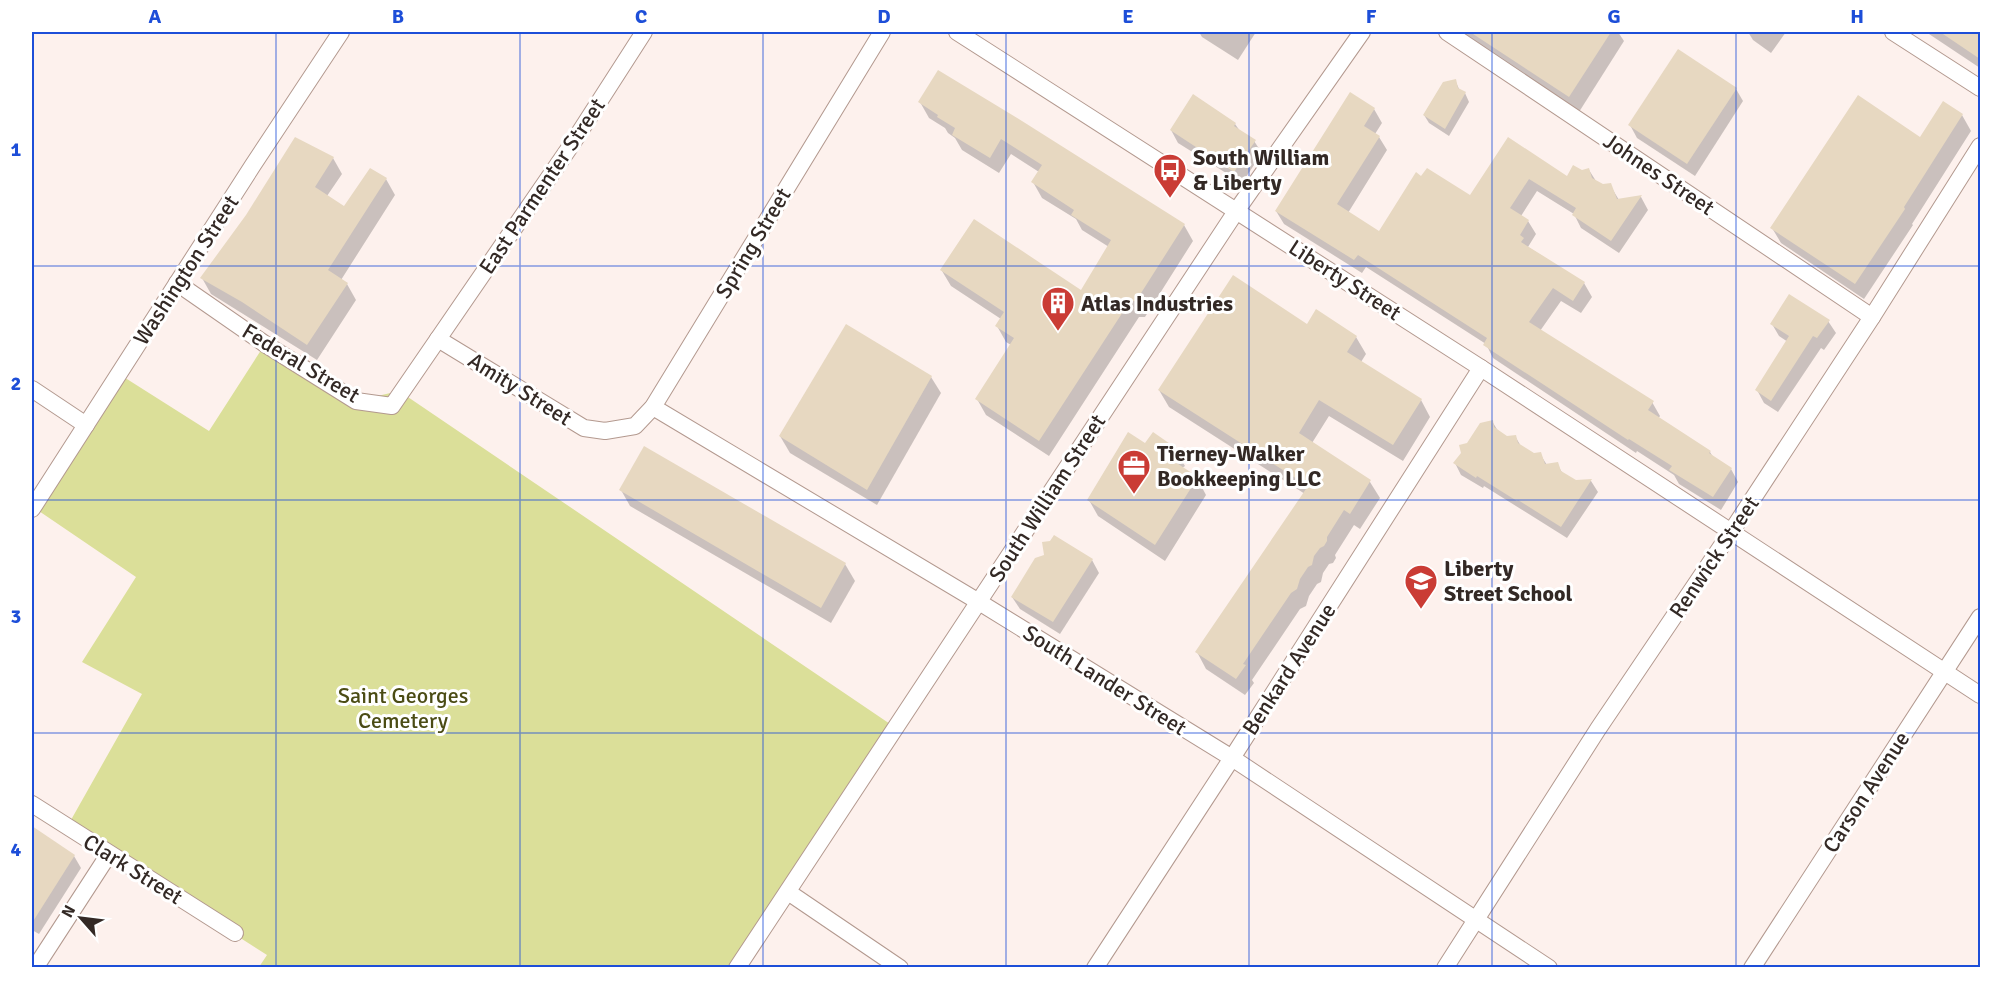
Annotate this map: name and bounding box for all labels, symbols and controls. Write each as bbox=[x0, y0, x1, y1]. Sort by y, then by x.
text: A bbox=[149, 4, 162, 29]
text: B bbox=[392, 4, 404, 29]
text: C bbox=[635, 4, 647, 29]
text: D bbox=[877, 4, 891, 29]
text: E bbox=[1122, 4, 1134, 29]
text: F bbox=[1366, 4, 1377, 29]
text: G bbox=[1607, 4, 1621, 29]
text: H bbox=[1850, 4, 1864, 29]
street label: East Parmenter Street bbox=[473, 93, 611, 279]
street label: Johnes Street bbox=[1598, 127, 1720, 221]
text: 1 bbox=[11, 137, 22, 162]
place label: South William & Liberty bbox=[1193, 144, 1329, 196]
bus stop icon: South William & Liberty bbox=[1152, 152, 1188, 199]
street label: Spring Street bbox=[709, 183, 797, 303]
street label: Washington Street bbox=[127, 190, 245, 350]
street label: Liberty Street bbox=[1284, 234, 1406, 326]
building icon: Atlas Industries bbox=[1040, 285, 1076, 332]
place label: Atlas Industries bbox=[1081, 290, 1233, 317]
street label: Federal Street bbox=[237, 317, 365, 409]
street label: Amity Street bbox=[463, 347, 577, 432]
text: 2 bbox=[11, 371, 21, 396]
street label: South William Street bbox=[983, 409, 1111, 587]
place label: Tierney-Walker Bookkeeping LLC bbox=[1157, 440, 1321, 492]
office icon: Tierney-Walker Bookkeeping LLC bbox=[1116, 448, 1152, 495]
street label: Renwick Street bbox=[1663, 491, 1765, 623]
place label: Liberty Street School bbox=[1444, 555, 1572, 607]
school or university icon: Liberty Street School bbox=[1403, 563, 1439, 610]
street label: Benkard Avenue bbox=[1236, 598, 1342, 740]
text: 3 bbox=[11, 604, 21, 629]
street label: South Lander Street bbox=[1018, 619, 1192, 741]
park label: Saint Georges Cemetery bbox=[338, 682, 468, 734]
street label: Carson Avenue bbox=[1817, 726, 1915, 858]
street label: Clark Street bbox=[78, 828, 188, 910]
text: 4 bbox=[11, 837, 22, 862]
north arrow bbox=[51, 888, 111, 948]
text: N bbox=[57, 902, 80, 921]

